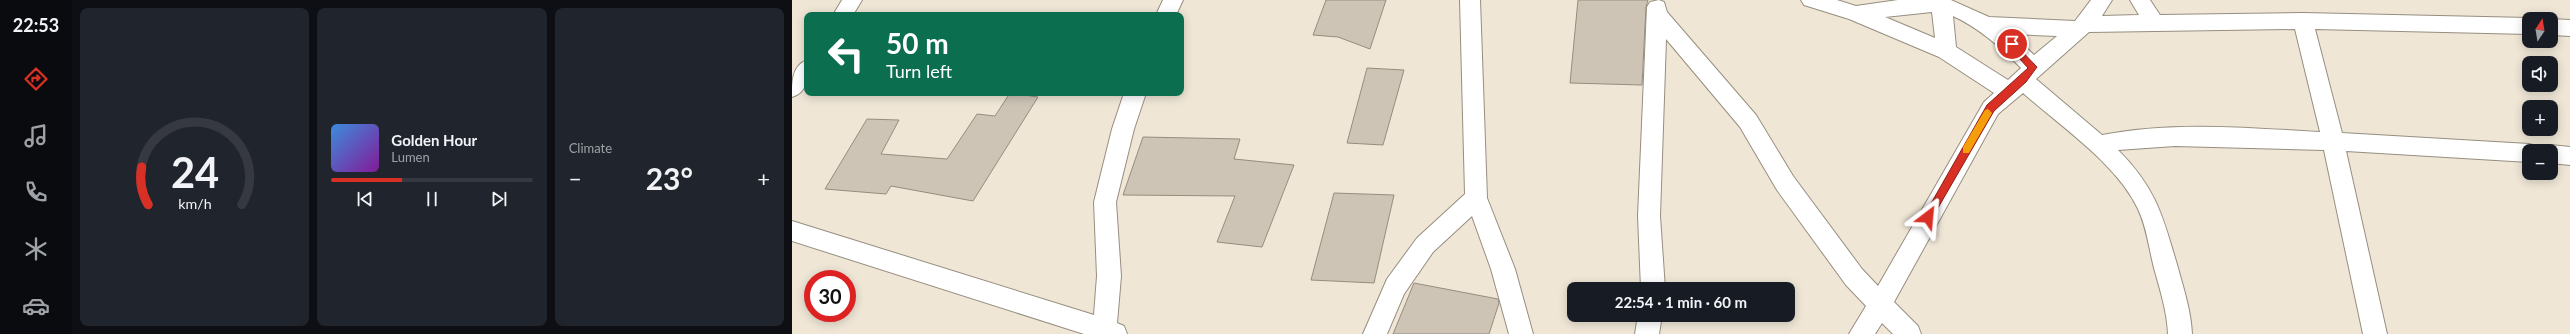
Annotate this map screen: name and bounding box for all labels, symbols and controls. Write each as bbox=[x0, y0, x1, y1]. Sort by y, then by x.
north arrow bbox=[2522, 12, 2558, 48]
map controls bbox=[2522, 12, 2558, 180]
text: 22:53 bbox=[13, 14, 59, 36]
text: 50 m bbox=[886, 26, 949, 60]
pin bbox=[1995, 27, 2029, 61]
icon: left bbox=[820, 28, 872, 80]
icon: arrive bbox=[2001, 33, 2023, 55]
button: sound bbox=[2522, 56, 2558, 92]
text: Turn left bbox=[886, 60, 952, 82]
icon: directions bbox=[22, 65, 50, 93]
button: + bbox=[2522, 100, 2558, 136]
icon: music bbox=[22, 122, 50, 150]
text: Golden Hour bbox=[391, 131, 477, 149]
text: Climate bbox=[569, 140, 612, 156]
button: − bbox=[2522, 144, 2558, 180]
text: 24 bbox=[171, 147, 219, 197]
text: Lumen bbox=[391, 149, 430, 165]
text: 23° bbox=[646, 160, 693, 196]
text: − bbox=[569, 165, 581, 192]
text: + bbox=[757, 165, 770, 192]
icon: phone bbox=[22, 178, 50, 206]
icon: previous bbox=[354, 188, 376, 210]
icon: pause bbox=[421, 188, 443, 210]
icon: next bbox=[488, 188, 510, 210]
text: km/h bbox=[178, 195, 211, 212]
position arrow bbox=[1907, 196, 1949, 238]
icon: climate bbox=[22, 235, 50, 263]
speed limit sign: 30 bbox=[804, 270, 856, 322]
icon: car bbox=[22, 292, 50, 320]
text: 22:54 · 1 min · 60 m bbox=[1615, 293, 1747, 311]

